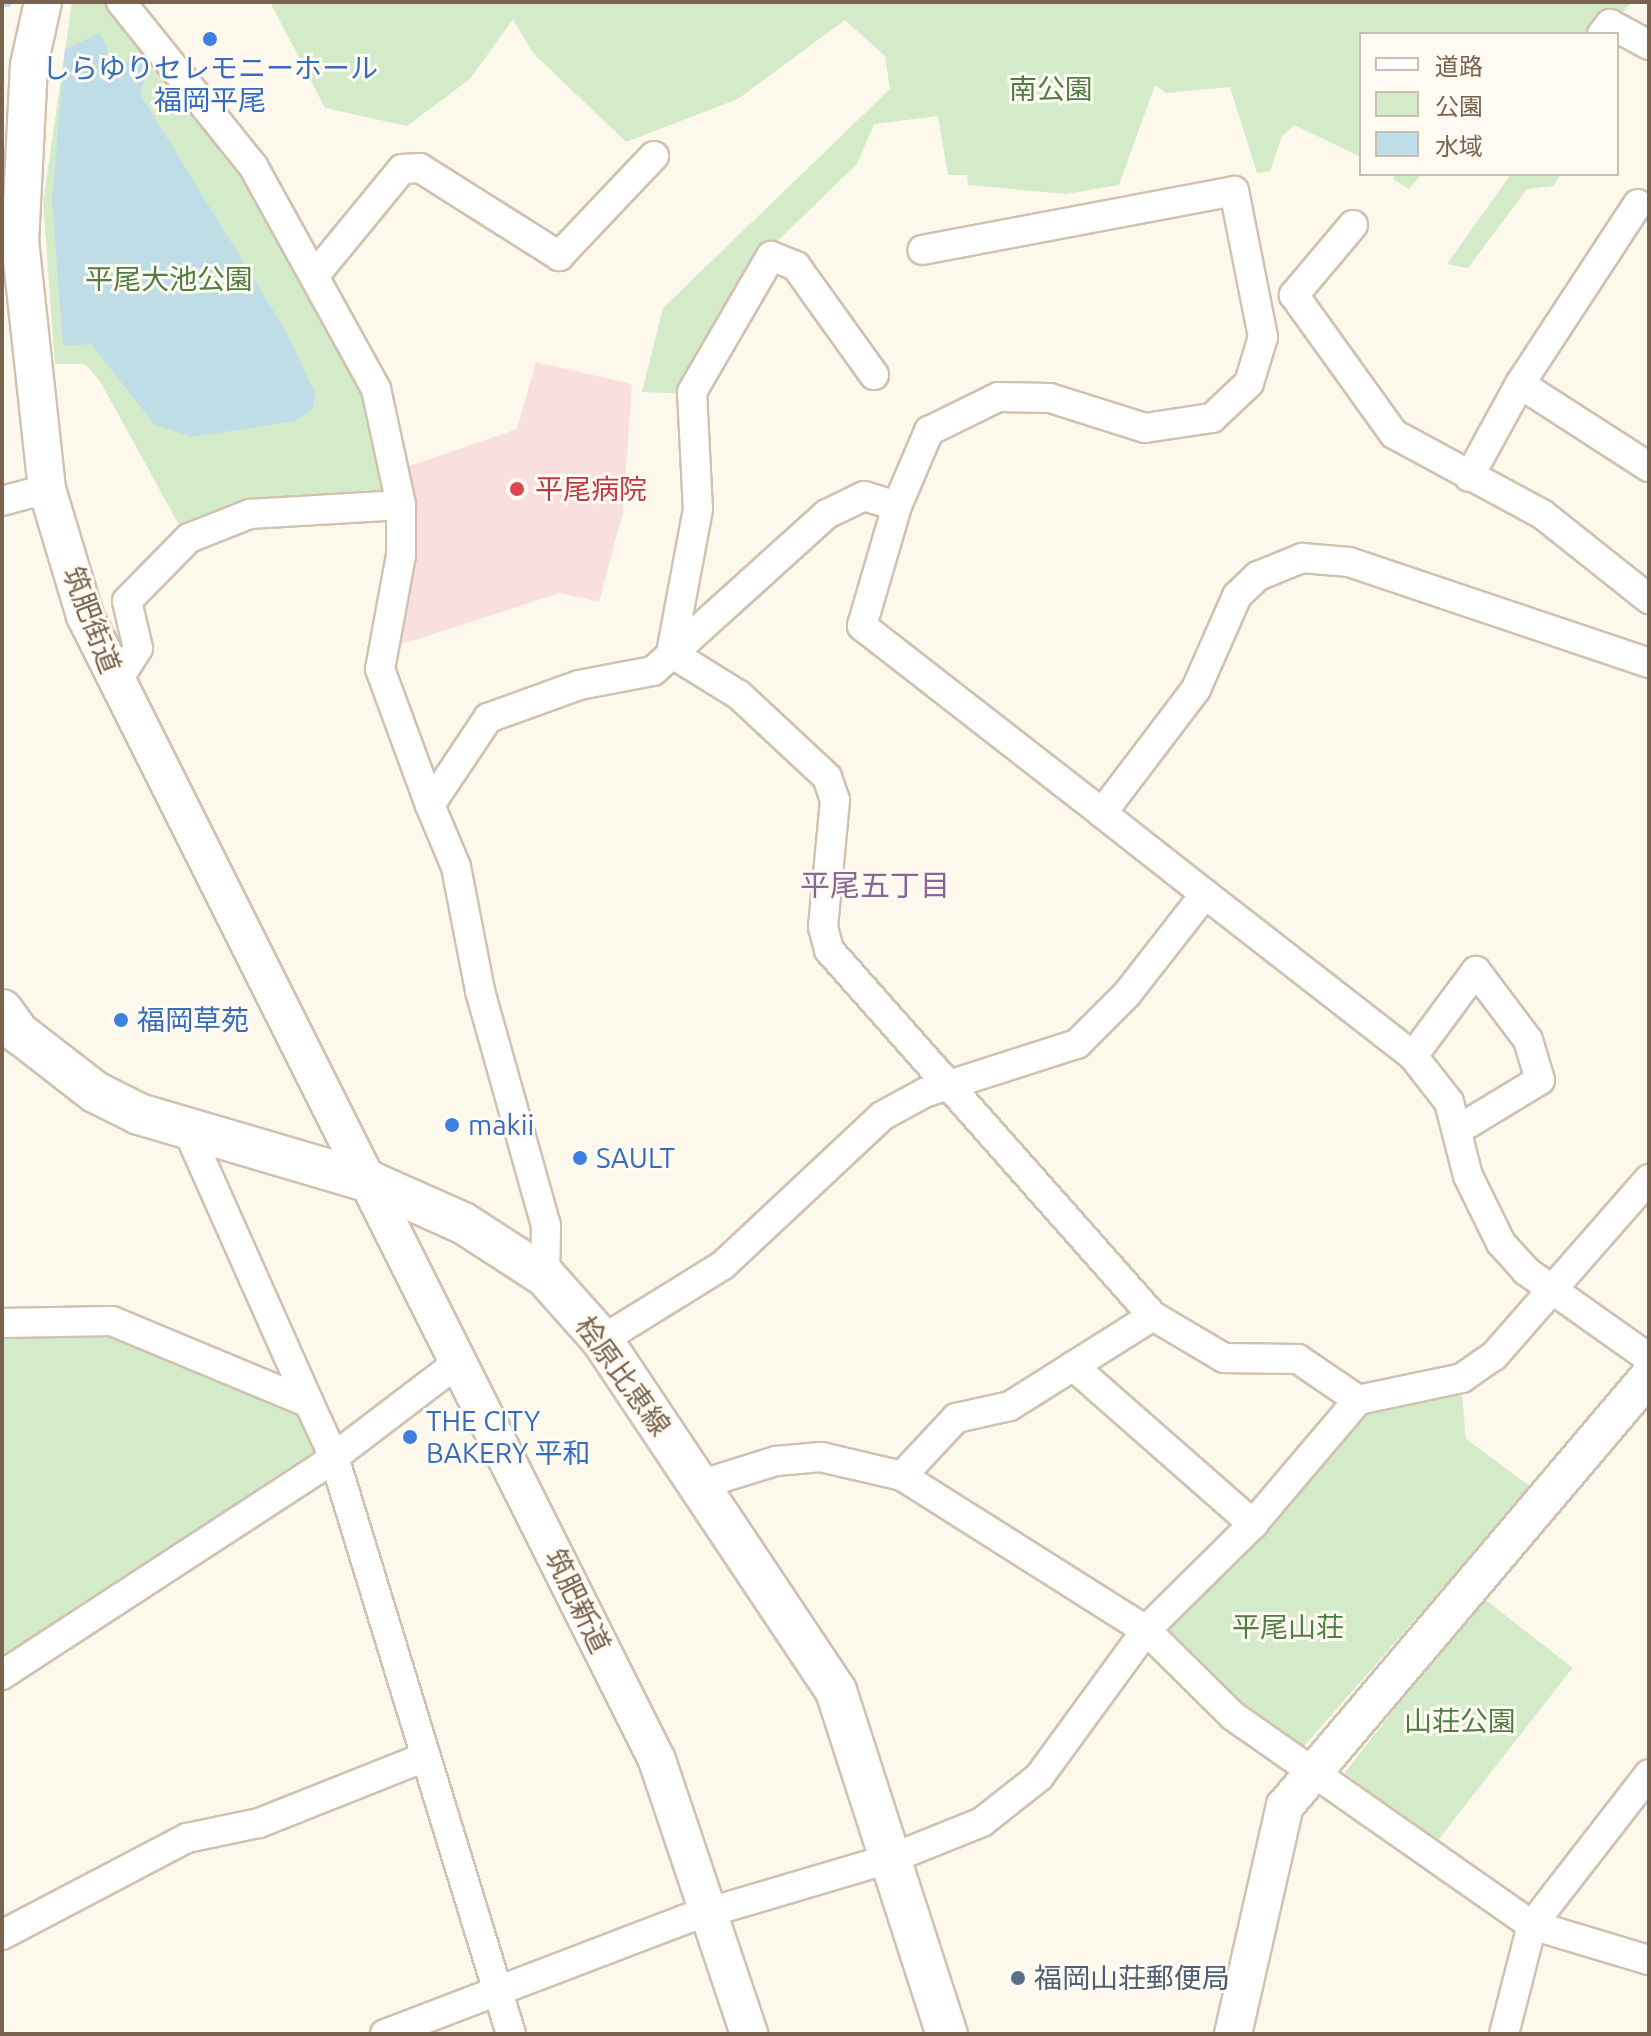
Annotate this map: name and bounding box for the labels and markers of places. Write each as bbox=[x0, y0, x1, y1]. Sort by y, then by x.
marker: しらゆりセレモニーホール 福岡平尾 bbox=[201, 30, 219, 48]
place label: しらゆりセレモニーホール 福岡平尾 bbox=[42, 51, 378, 117]
place label: 平尾病院 bbox=[535, 472, 647, 506]
marker: 平尾病院 bbox=[506, 478, 528, 500]
place label: 福岡草苑 bbox=[137, 1003, 249, 1037]
marker: 福岡草苑 bbox=[112, 1011, 130, 1029]
place label: makii bbox=[468, 1108, 534, 1142]
marker: makii bbox=[443, 1116, 461, 1134]
place label: SAULT bbox=[596, 1141, 675, 1175]
marker: SAULT bbox=[571, 1149, 589, 1167]
place label: THE CITY BAKERY 平和 bbox=[426, 1404, 590, 1470]
marker: THE CITY BAKERY 平和 bbox=[401, 1428, 419, 1446]
place label: 福岡山荘郵便局 bbox=[1034, 1961, 1230, 1995]
marker: 福岡山荘郵便局 bbox=[1009, 1969, 1027, 1987]

